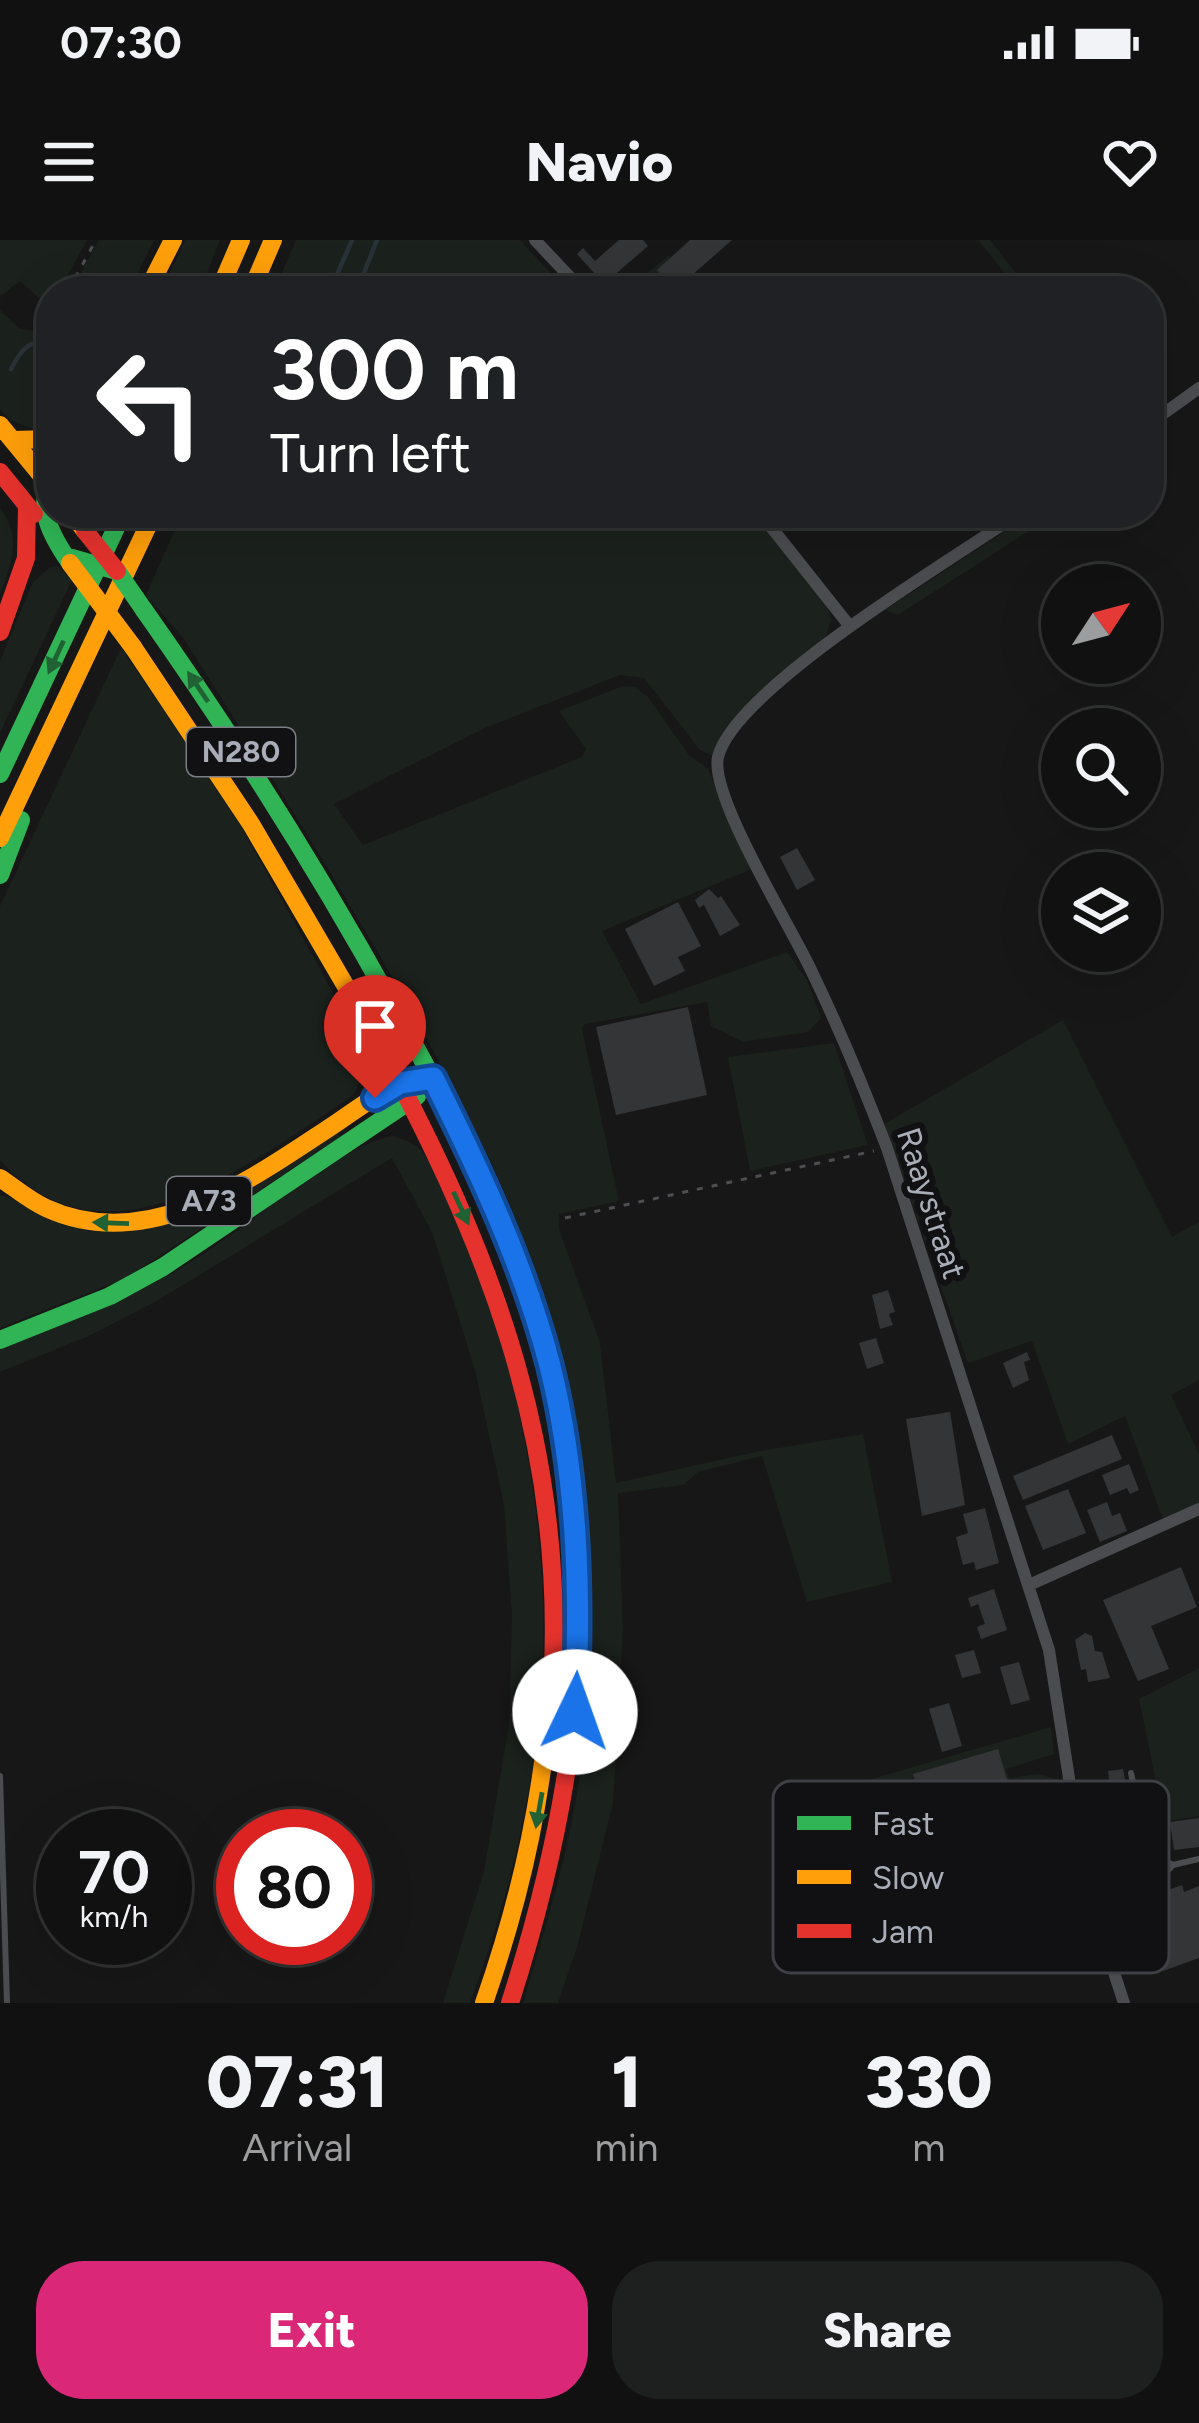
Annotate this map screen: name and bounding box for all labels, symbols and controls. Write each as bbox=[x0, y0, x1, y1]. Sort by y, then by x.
text: 07:30 bbox=[60, 15, 182, 69]
icon: menu bbox=[36, 129, 102, 195]
icon: heart bbox=[1097, 129, 1163, 195]
text: Navio bbox=[526, 130, 673, 195]
text: 300 m bbox=[270, 319, 519, 420]
icon: left bbox=[72, 324, 228, 480]
text: Turn left bbox=[270, 421, 471, 486]
north arrow bbox=[1041, 564, 1161, 684]
map controls bbox=[1041, 564, 1161, 972]
one-way arrow bbox=[46, 640, 66, 675]
one-way arrow bbox=[187, 671, 210, 704]
button: search bbox=[1041, 708, 1161, 828]
road number: N280 bbox=[187, 728, 295, 776]
button: layers bbox=[1041, 852, 1161, 972]
pin bbox=[324, 975, 426, 1098]
icon: arrive bbox=[342, 993, 408, 1059]
street label: Raaystraat bbox=[889, 1123, 974, 1284]
road number: A73 bbox=[167, 1177, 251, 1225]
one-way arrow bbox=[451, 1191, 471, 1226]
one-way arrow bbox=[91, 1213, 129, 1232]
position arrow bbox=[512, 1649, 638, 1775]
legend bbox=[773, 1781, 1169, 1973]
one-way arrow bbox=[529, 1791, 547, 1829]
text: Fast bbox=[872, 1804, 934, 1843]
speed limit sign: 80 bbox=[216, 1809, 372, 1965]
text: 70 bbox=[78, 1836, 150, 1908]
text: Slow bbox=[872, 1858, 944, 1897]
text: km/h bbox=[80, 1898, 148, 1935]
text: Jam bbox=[872, 1912, 934, 1951]
text: 07:31 bbox=[206, 2039, 388, 2125]
text: 1 bbox=[611, 2039, 642, 2125]
text: 330 bbox=[865, 2039, 993, 2125]
text: Arrival bbox=[242, 2124, 352, 2171]
text: min bbox=[595, 2124, 659, 2171]
text: m bbox=[912, 2124, 945, 2171]
button: Exit bbox=[36, 2261, 588, 2399]
button: Share bbox=[612, 2261, 1163, 2399]

